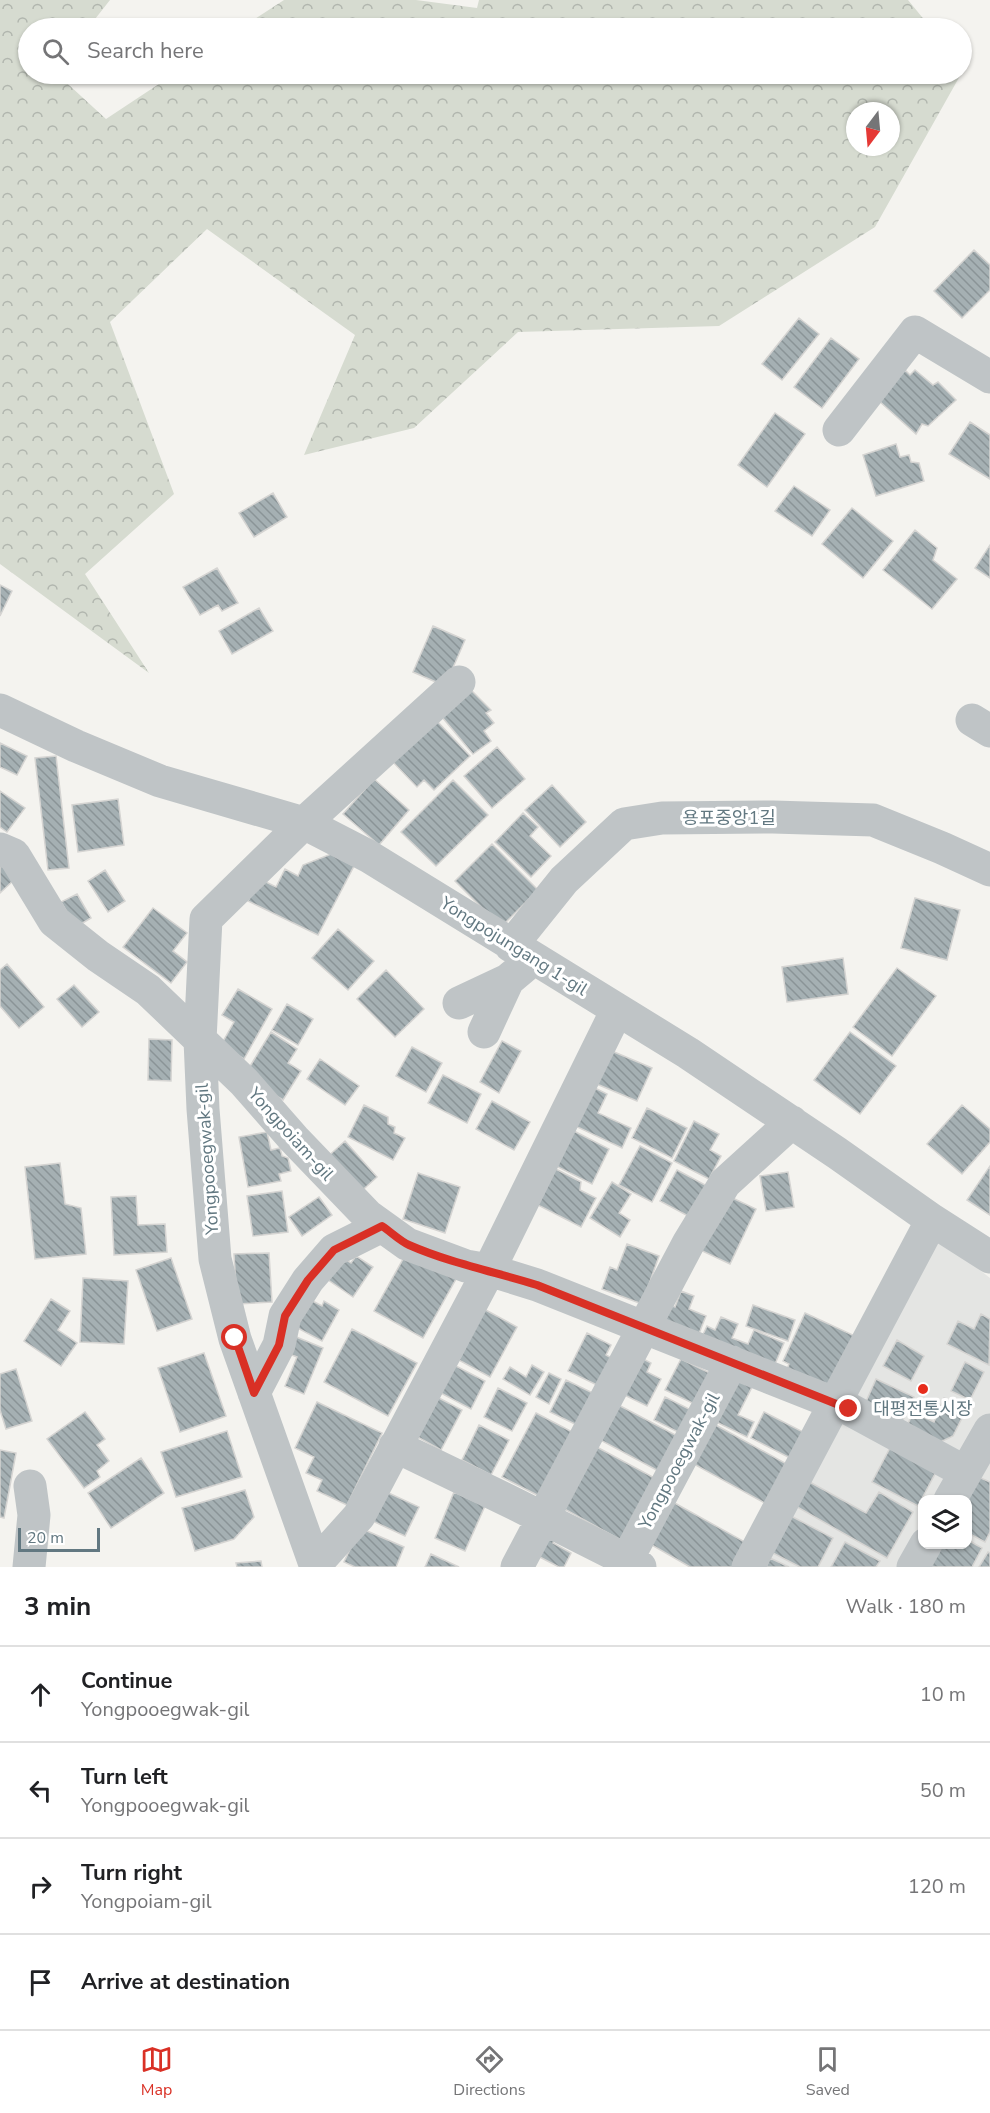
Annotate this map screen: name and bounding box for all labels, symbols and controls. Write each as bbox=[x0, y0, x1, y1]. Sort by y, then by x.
search box bbox=[18, 18, 972, 84]
icon: search bbox=[39, 35, 72, 68]
text: Search here bbox=[87, 36, 204, 66]
north arrow bbox=[846, 102, 900, 156]
street label: 용포중앙1길 bbox=[682, 806, 776, 830]
street label: Yongpojungang 1-gil bbox=[435, 890, 593, 1001]
street label: Yongpooegwak-gil bbox=[190, 1082, 224, 1236]
street label: Yongpoiam-gil bbox=[242, 1082, 340, 1186]
route start bbox=[221, 1324, 247, 1350]
marker: 대평전통시장 bbox=[916, 1382, 930, 1396]
street label: Yongpooegwak-gil bbox=[632, 1388, 726, 1534]
route end bbox=[835, 1395, 861, 1421]
place label: 대평전통시장 bbox=[873, 1397, 973, 1421]
map controls bbox=[918, 1495, 972, 1549]
button: layers bbox=[918, 1495, 972, 1549]
scale bar bbox=[18, 1525, 100, 1552]
text: 20 m bbox=[27, 1527, 64, 1549]
text: 3 min bbox=[24, 1589, 91, 1624]
text: Walk · 180 m bbox=[846, 1593, 966, 1620]
text: Continue bbox=[81, 1666, 172, 1696]
icon: ahead bbox=[24, 1678, 57, 1711]
text: 10 m bbox=[920, 1681, 966, 1708]
text: Yongpooegwak-gil bbox=[81, 1696, 250, 1723]
text: Turn left bbox=[81, 1762, 168, 1792]
icon: left bbox=[24, 1774, 57, 1807]
text: 50 m bbox=[920, 1777, 966, 1804]
text: Yongpooegwak-gil bbox=[81, 1792, 250, 1819]
text: Turn right bbox=[81, 1858, 182, 1888]
icon: right bbox=[24, 1870, 57, 1903]
text: 120 m bbox=[908, 1873, 966, 1900]
text: Yongpoiam-gil bbox=[81, 1888, 212, 1915]
icon: arrive bbox=[24, 1966, 57, 1999]
text: Arrive at destination bbox=[81, 1967, 290, 1997]
tab: Map bbox=[140, 2043, 173, 2101]
tab: Directions bbox=[453, 2043, 525, 2101]
tab: Saved bbox=[806, 2043, 850, 2101]

